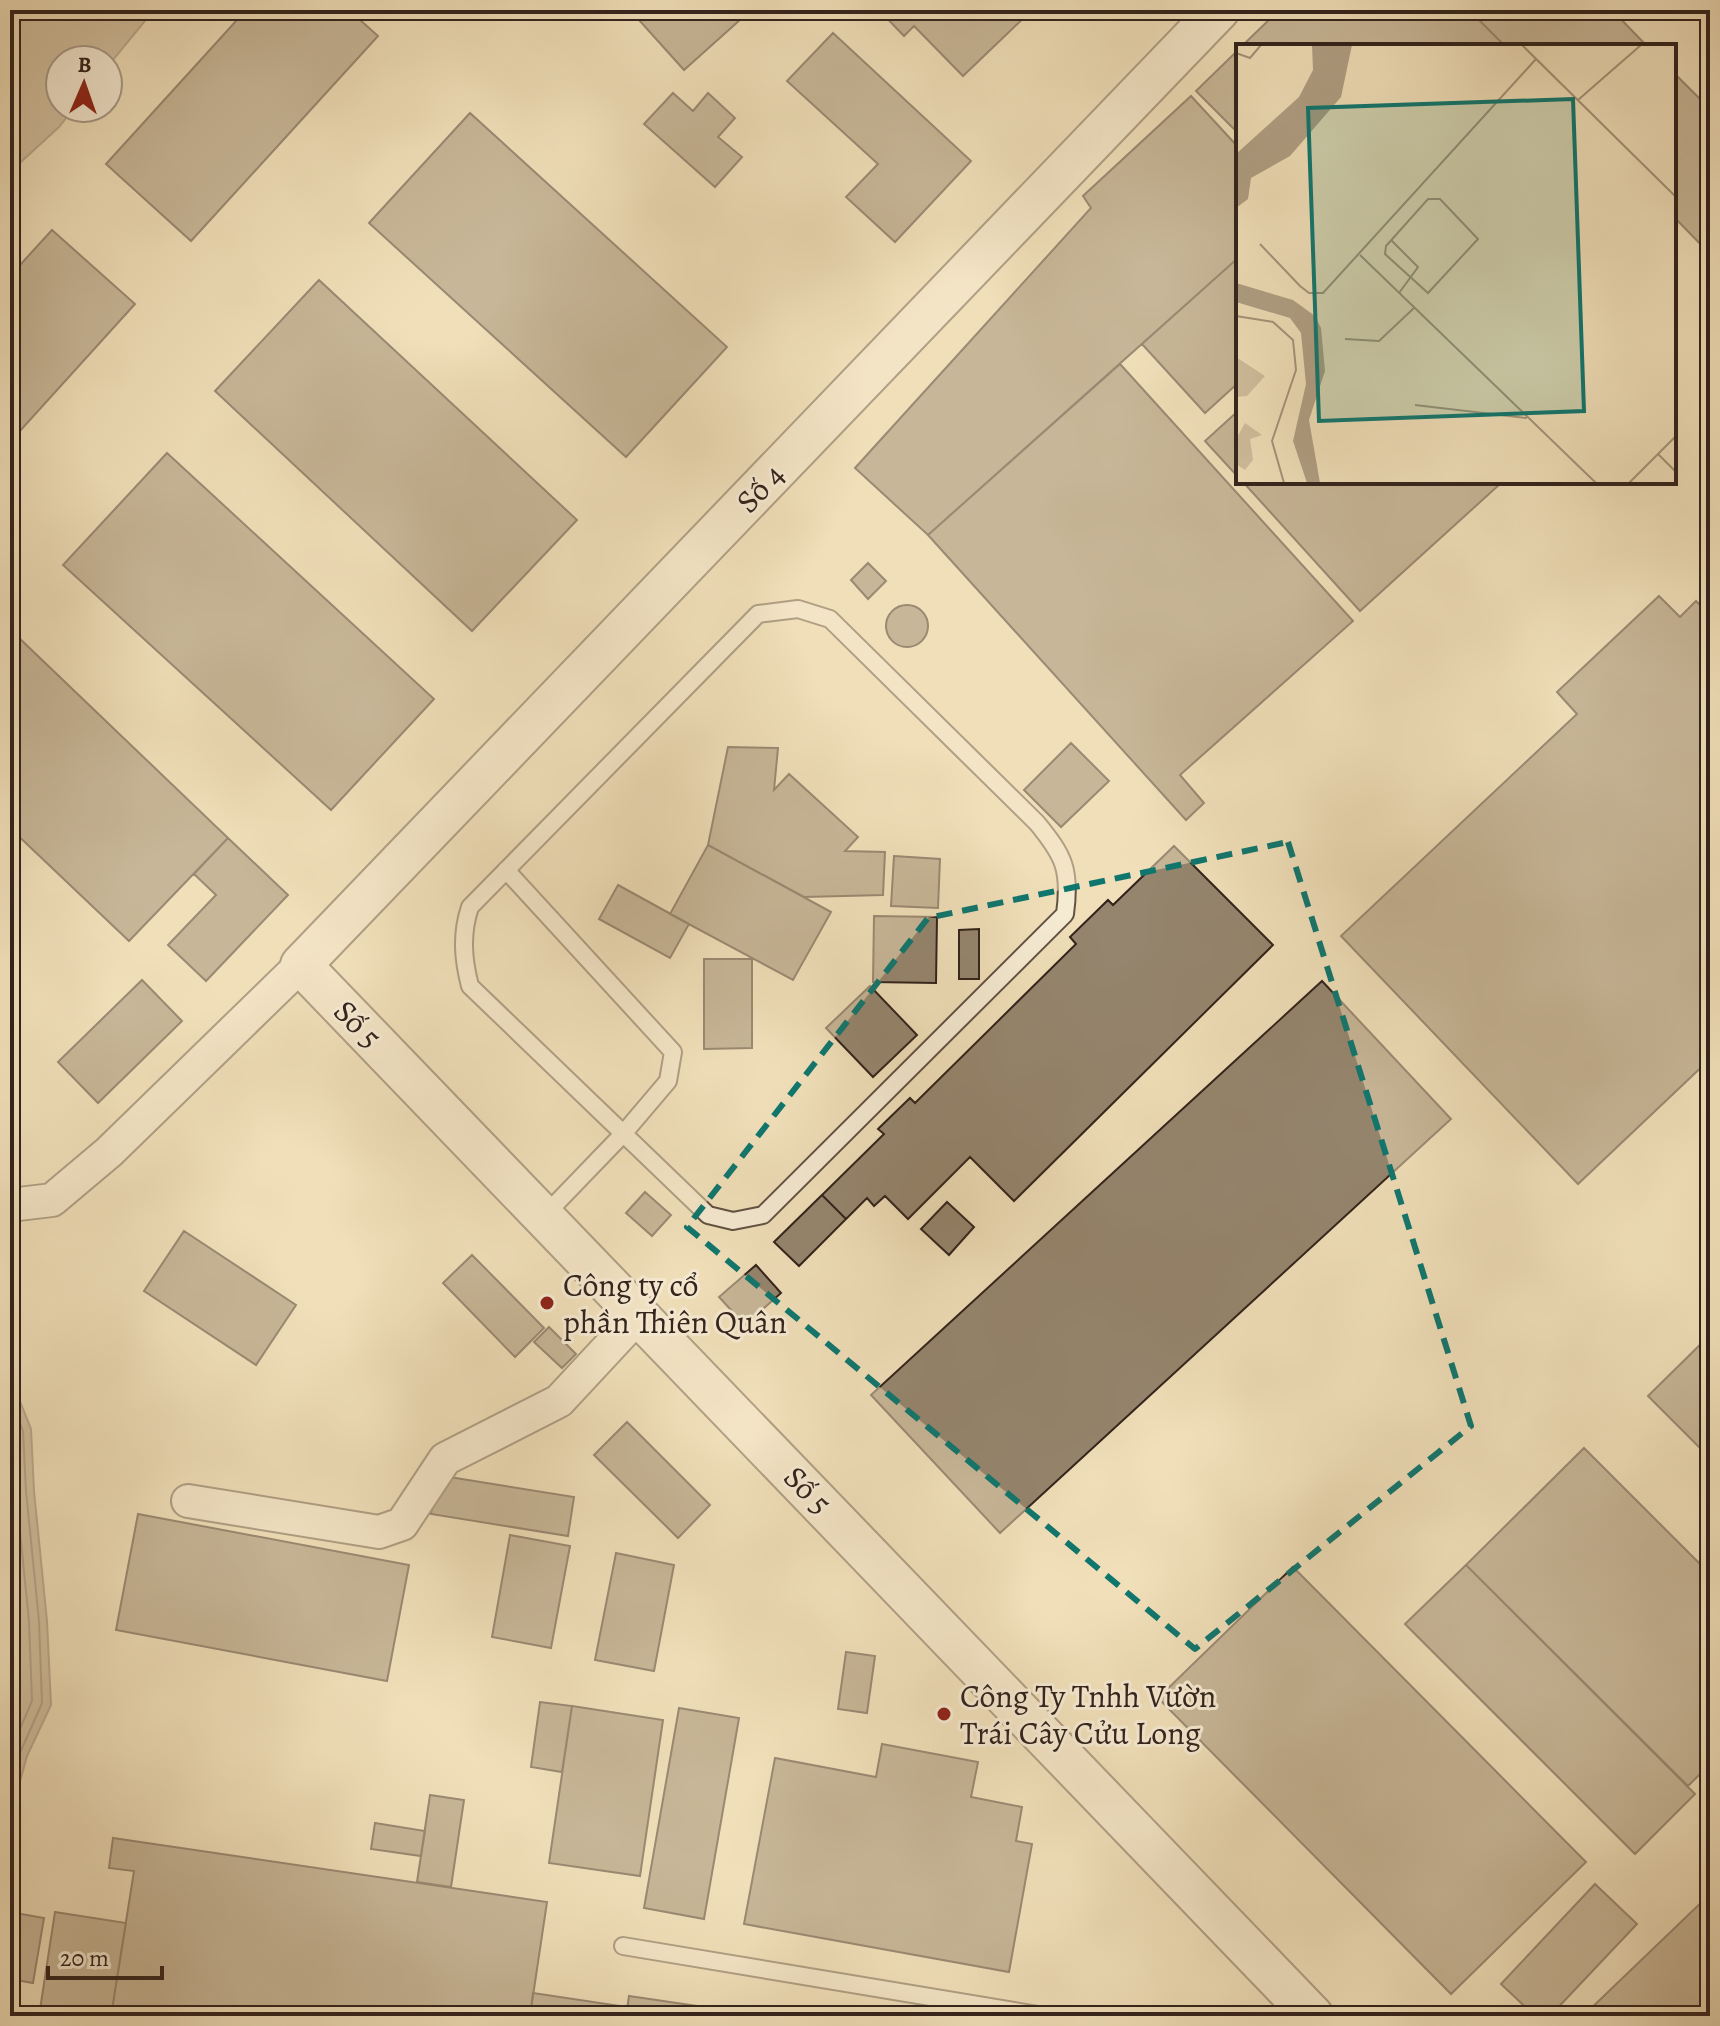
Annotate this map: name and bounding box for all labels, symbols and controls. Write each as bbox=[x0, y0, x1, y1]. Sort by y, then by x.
north arrow bbox=[44, 44, 124, 124]
inset map bbox=[1236, 44, 1676, 484]
text: B bbox=[77, 50, 92, 80]
street label: Số 4 bbox=[726, 454, 794, 522]
street label: Số 5 bbox=[324, 990, 392, 1058]
place label: Công ty cổ phần Thiên Quân bbox=[563, 1263, 787, 1344]
marker: Công ty cổ phần Thiên Quân bbox=[538, 1294, 556, 1312]
street label: Số 5 bbox=[774, 1456, 842, 1524]
place label: Công Ty Tnhh Vườn Trái Cây Cửu Long bbox=[960, 1674, 1216, 1755]
marker: Công Ty Tnhh Vườn Trái Cây Cửu Long bbox=[935, 1705, 953, 1723]
scale bar bbox=[48, 1930, 162, 1980]
text: 20 m bbox=[60, 1942, 109, 1974]

